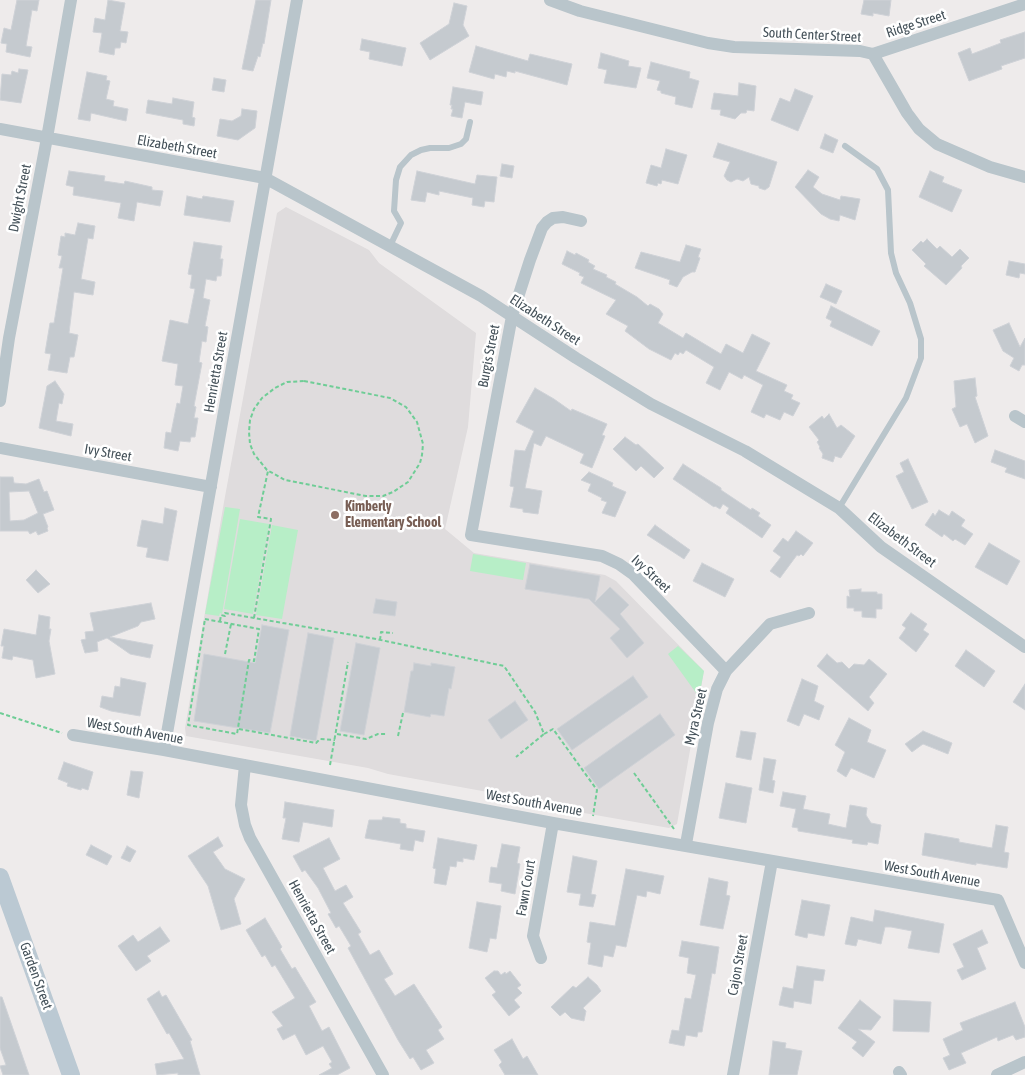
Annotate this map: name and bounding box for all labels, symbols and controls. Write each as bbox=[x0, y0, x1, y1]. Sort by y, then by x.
street label: Ridge Street bbox=[884, 6, 948, 42]
street label: South Center Street bbox=[762, 24, 862, 46]
street label: Elizabeth Street bbox=[136, 132, 218, 162]
street label: Dwight Street bbox=[5, 163, 35, 233]
street label: Elizabeth Street bbox=[507, 291, 583, 349]
street label: Burgis Street bbox=[475, 323, 503, 389]
street label: Henrietta Street bbox=[201, 330, 231, 414]
street label: Ivy Street bbox=[83, 441, 133, 465]
place label: Kimberly Elementary School bbox=[345, 499, 441, 532]
marker: Kimberly Elementary School bbox=[329, 509, 341, 521]
street label: Elizabeth Street bbox=[865, 509, 939, 571]
street label: Ivy Street bbox=[628, 552, 674, 596]
street label: Myra Street bbox=[681, 687, 711, 747]
street label: West South Avenue bbox=[85, 714, 185, 748]
street label: West South Avenue bbox=[484, 786, 584, 820]
street label: West South Avenue bbox=[882, 857, 982, 891]
street label: Fawn Court bbox=[513, 859, 539, 917]
street label: Henrietta Street bbox=[285, 877, 339, 957]
street label: Cajon Street bbox=[724, 933, 752, 997]
street label: Garden Street bbox=[16, 940, 56, 1012]

